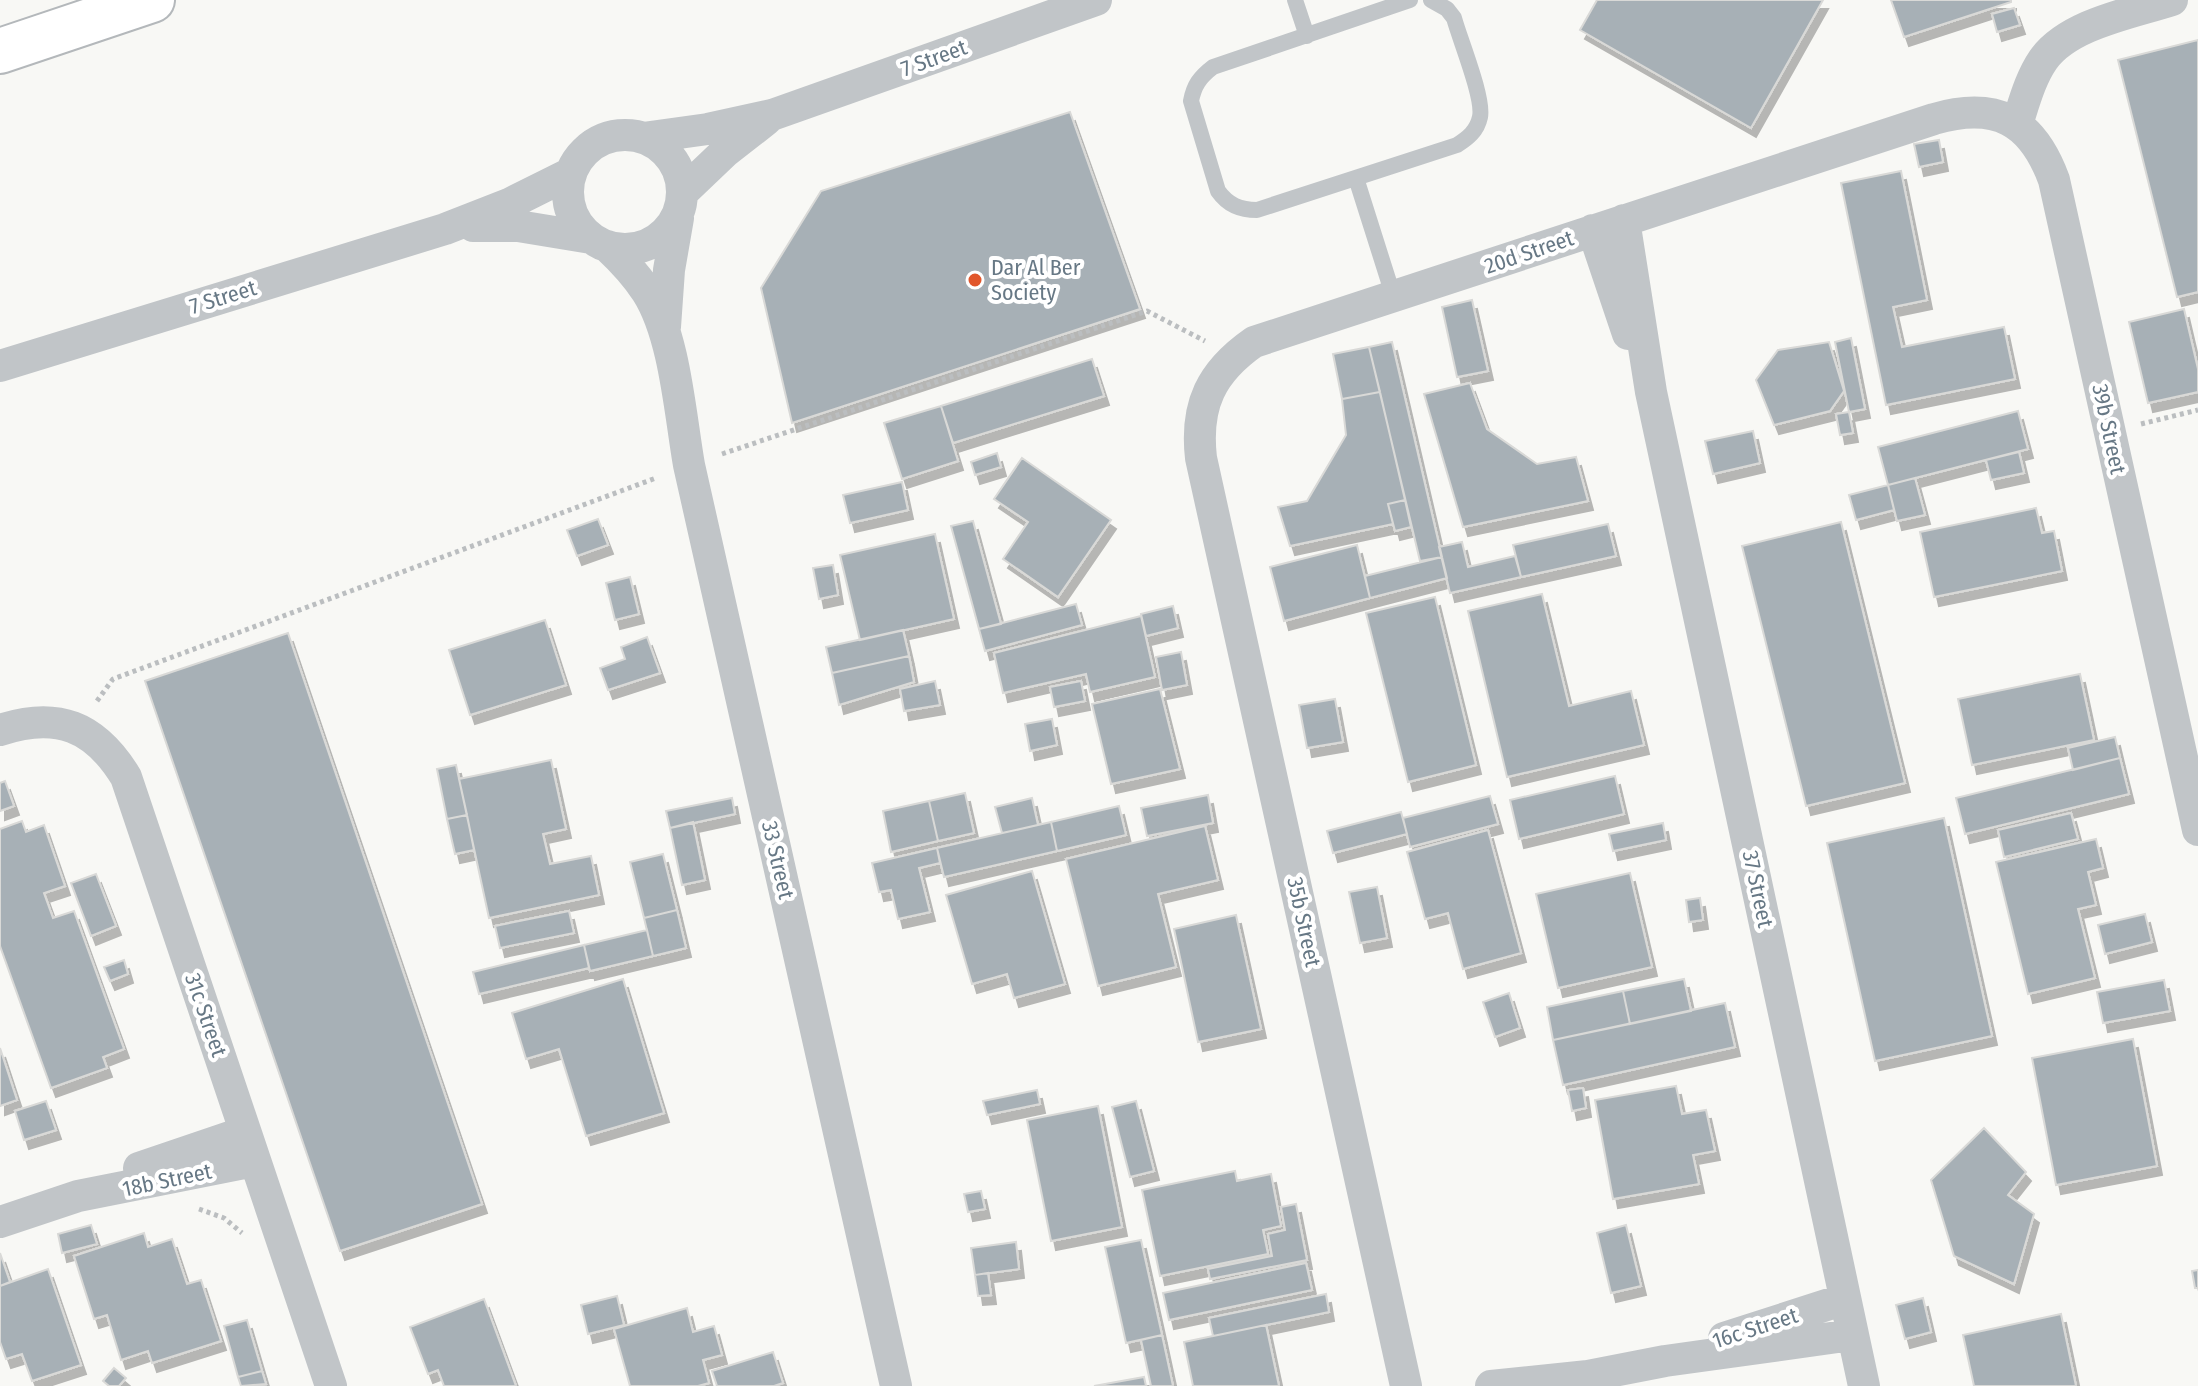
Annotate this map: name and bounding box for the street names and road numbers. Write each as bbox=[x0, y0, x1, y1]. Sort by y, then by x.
street label: 7 Street bbox=[897, 33, 971, 82]
street label: 20d Street bbox=[1481, 224, 1578, 280]
street label: 7 Street bbox=[186, 274, 260, 320]
street label: 39b Street bbox=[2086, 382, 2132, 477]
street label: 33 Street bbox=[756, 818, 800, 902]
street label: 37 Street bbox=[1737, 848, 1779, 931]
street label: 35b Street bbox=[1281, 875, 1327, 970]
street label: 31c Street bbox=[179, 970, 233, 1061]
street label: 18b Street bbox=[120, 1157, 215, 1203]
street label: 16c Street bbox=[1709, 1301, 1802, 1354]

